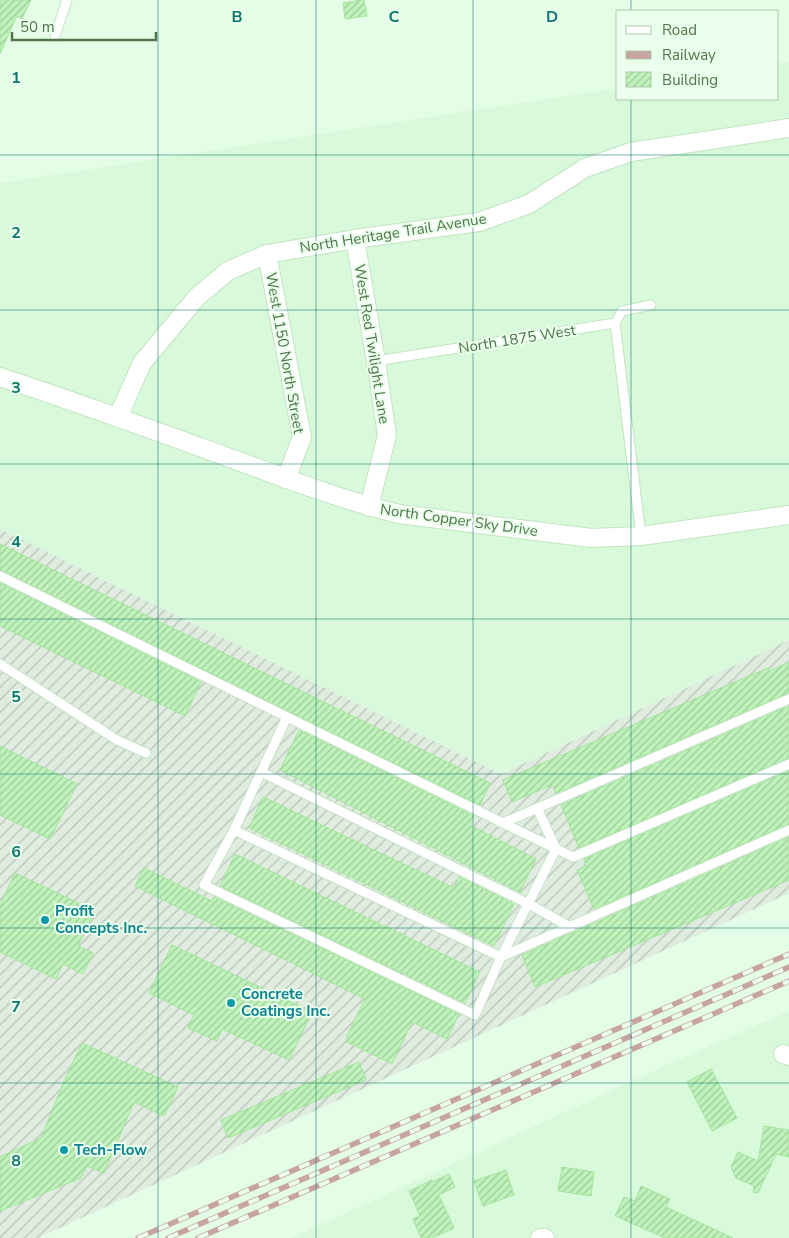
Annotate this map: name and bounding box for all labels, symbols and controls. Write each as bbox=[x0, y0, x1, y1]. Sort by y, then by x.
text: B bbox=[231, 6, 243, 28]
text: C bbox=[389, 6, 400, 28]
text: D bbox=[546, 6, 558, 28]
scale bar bbox=[12, 10, 156, 42]
legend bbox=[616, 10, 779, 100]
text: 50 m bbox=[20, 17, 55, 37]
text: Road bbox=[662, 20, 697, 40]
text: Railway bbox=[662, 45, 716, 65]
text: 1 bbox=[11, 67, 21, 89]
text: Building bbox=[662, 70, 718, 90]
street label: North Heritage Trail Avenue bbox=[298, 208, 488, 258]
text: 2 bbox=[11, 222, 21, 244]
street label: West Red Twilight Lane bbox=[349, 263, 395, 425]
street label: West 1150 North Street bbox=[261, 271, 309, 436]
street label: North 1875 West bbox=[457, 320, 578, 358]
text: 3 bbox=[11, 377, 21, 399]
street label: North Copper Sky Drive bbox=[379, 499, 539, 541]
text: 4 bbox=[11, 531, 21, 553]
text: 5 bbox=[11, 686, 21, 708]
text: 6 bbox=[11, 841, 21, 863]
place label: Profit Concepts Inc. bbox=[55, 901, 147, 938]
marker: Profit Concepts Inc. bbox=[39, 914, 51, 926]
place label: Concrete Coatings Inc. bbox=[241, 984, 330, 1021]
text: 7 bbox=[11, 996, 21, 1018]
marker: Concrete Coatings Inc. bbox=[225, 997, 237, 1009]
place label: Tech-Flow bbox=[74, 1140, 147, 1160]
marker: Tech-Flow bbox=[58, 1144, 70, 1156]
text: 8 bbox=[11, 1150, 21, 1172]

